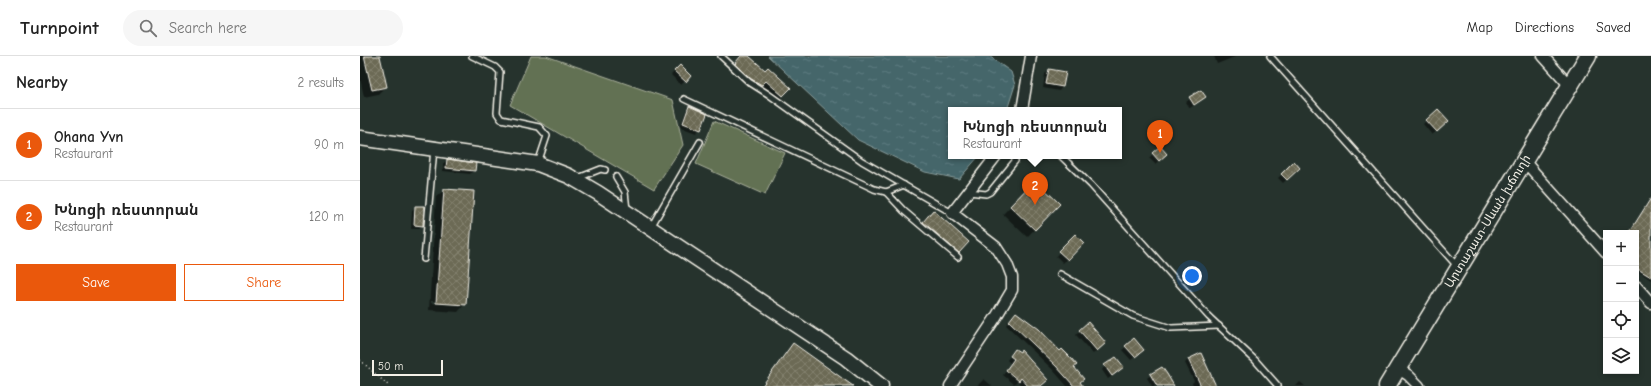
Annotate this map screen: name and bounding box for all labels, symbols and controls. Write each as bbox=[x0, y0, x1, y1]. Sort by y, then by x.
search box bbox=[123, 10, 403, 46]
text: Turnpoint bbox=[20, 17, 99, 39]
icon: search bbox=[137, 17, 159, 39]
text: Search here bbox=[169, 19, 247, 37]
text: Map bbox=[1466, 19, 1493, 36]
text: Directions bbox=[1515, 19, 1574, 36]
text: Saved bbox=[1596, 19, 1631, 36]
text: Nearby bbox=[16, 73, 67, 92]
text: 2 results bbox=[297, 75, 344, 90]
popup bbox=[948, 107, 1122, 159]
text: Խնոցի ռեստորան bbox=[963, 118, 1107, 136]
pin: 1 bbox=[1147, 120, 1173, 153]
text: Ohana Yvn bbox=[54, 128, 123, 146]
text: Restaurant bbox=[963, 136, 1021, 151]
text: 1 bbox=[26, 137, 32, 152]
text: 90 m bbox=[314, 137, 344, 152]
text: Restaurant bbox=[54, 146, 113, 161]
street label: Արտաշատ-Սևան խճուղի bbox=[1442, 152, 1533, 290]
pin: 2 bbox=[1022, 172, 1048, 205]
text: Խնոցի ռեստորան bbox=[54, 201, 199, 219]
text: 2 bbox=[26, 209, 32, 224]
text: 120 m bbox=[309, 209, 344, 224]
text: Restaurant bbox=[54, 219, 113, 234]
map controls bbox=[1603, 230, 1639, 374]
button: + bbox=[1603, 230, 1639, 266]
button: Save bbox=[16, 264, 176, 301]
button: Share bbox=[184, 264, 344, 301]
your location bbox=[1182, 266, 1202, 286]
button: − bbox=[1603, 266, 1639, 302]
button: locate bbox=[1603, 302, 1639, 338]
button: layers bbox=[1603, 338, 1639, 374]
scale bar bbox=[372, 358, 443, 377]
text: 50 m bbox=[378, 360, 403, 373]

